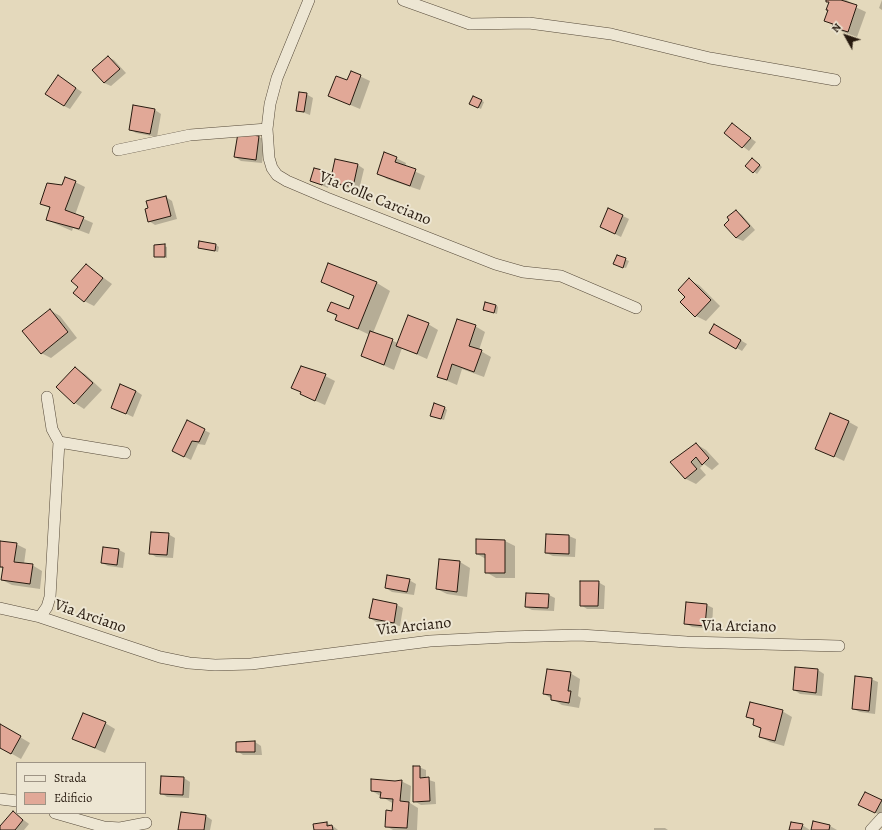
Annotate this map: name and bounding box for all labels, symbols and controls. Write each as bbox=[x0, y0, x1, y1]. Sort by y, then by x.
north arrow bbox=[826, 16, 866, 56]
text: N bbox=[828, 20, 845, 36]
street label: Via Colle Carciano bbox=[316, 168, 434, 230]
street label: Via Arciano bbox=[52, 596, 128, 638]
street label: Via Arciano bbox=[376, 614, 452, 640]
street label: Via Arciano bbox=[701, 617, 777, 637]
legend bbox=[16, 762, 146, 814]
text: Strada bbox=[54, 770, 86, 786]
text: Edificio bbox=[54, 790, 92, 806]

